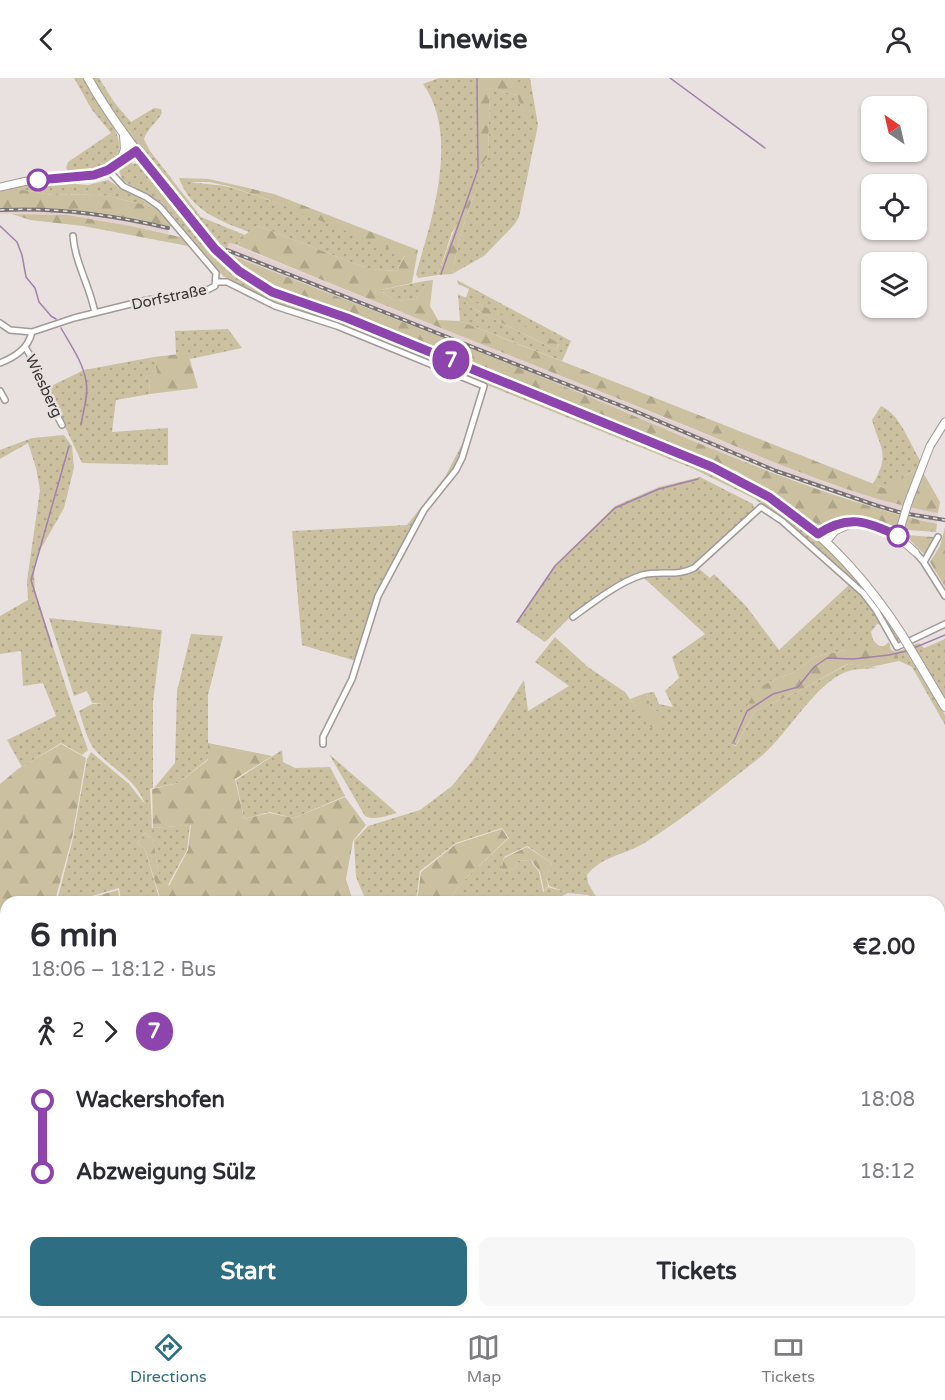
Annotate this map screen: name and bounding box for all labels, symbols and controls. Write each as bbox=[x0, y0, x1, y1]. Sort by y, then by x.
icon: back bbox=[30, 23, 63, 56]
text: Linewise bbox=[417, 23, 528, 56]
icon: person bbox=[882, 23, 915, 56]
north arrow bbox=[861, 96, 927, 162]
map controls bbox=[861, 96, 927, 318]
unlabelled marker bbox=[27, 169, 49, 191]
button: locate bbox=[861, 174, 927, 240]
button: layers bbox=[861, 252, 927, 318]
street label: Dorfstraße bbox=[130, 280, 208, 314]
line badge: 7 bbox=[432, 340, 470, 380]
text: 7 bbox=[444, 348, 458, 373]
street label: Wiesberg bbox=[22, 352, 66, 420]
unlabelled marker bbox=[887, 525, 909, 547]
text: 6 min bbox=[30, 916, 118, 955]
text: €2.00 bbox=[853, 934, 915, 960]
text: 18:06 – 18:12 · Bus bbox=[30, 958, 216, 982]
icon: walk bbox=[30, 1015, 63, 1048]
icon: forward bbox=[94, 1015, 127, 1048]
text: 2 bbox=[72, 1019, 85, 1043]
text: 7 bbox=[148, 1019, 161, 1044]
text: Wackershofen bbox=[76, 1087, 225, 1113]
text: 18:08 bbox=[860, 1088, 915, 1112]
text: Abzweigung Sülz bbox=[76, 1159, 256, 1185]
text: 18:12 bbox=[860, 1160, 915, 1184]
button: Start bbox=[30, 1237, 467, 1306]
button: Tickets bbox=[479, 1237, 915, 1306]
tab: Directions bbox=[130, 1331, 207, 1387]
tab: Map bbox=[467, 1331, 501, 1387]
tab: Tickets bbox=[761, 1331, 815, 1387]

